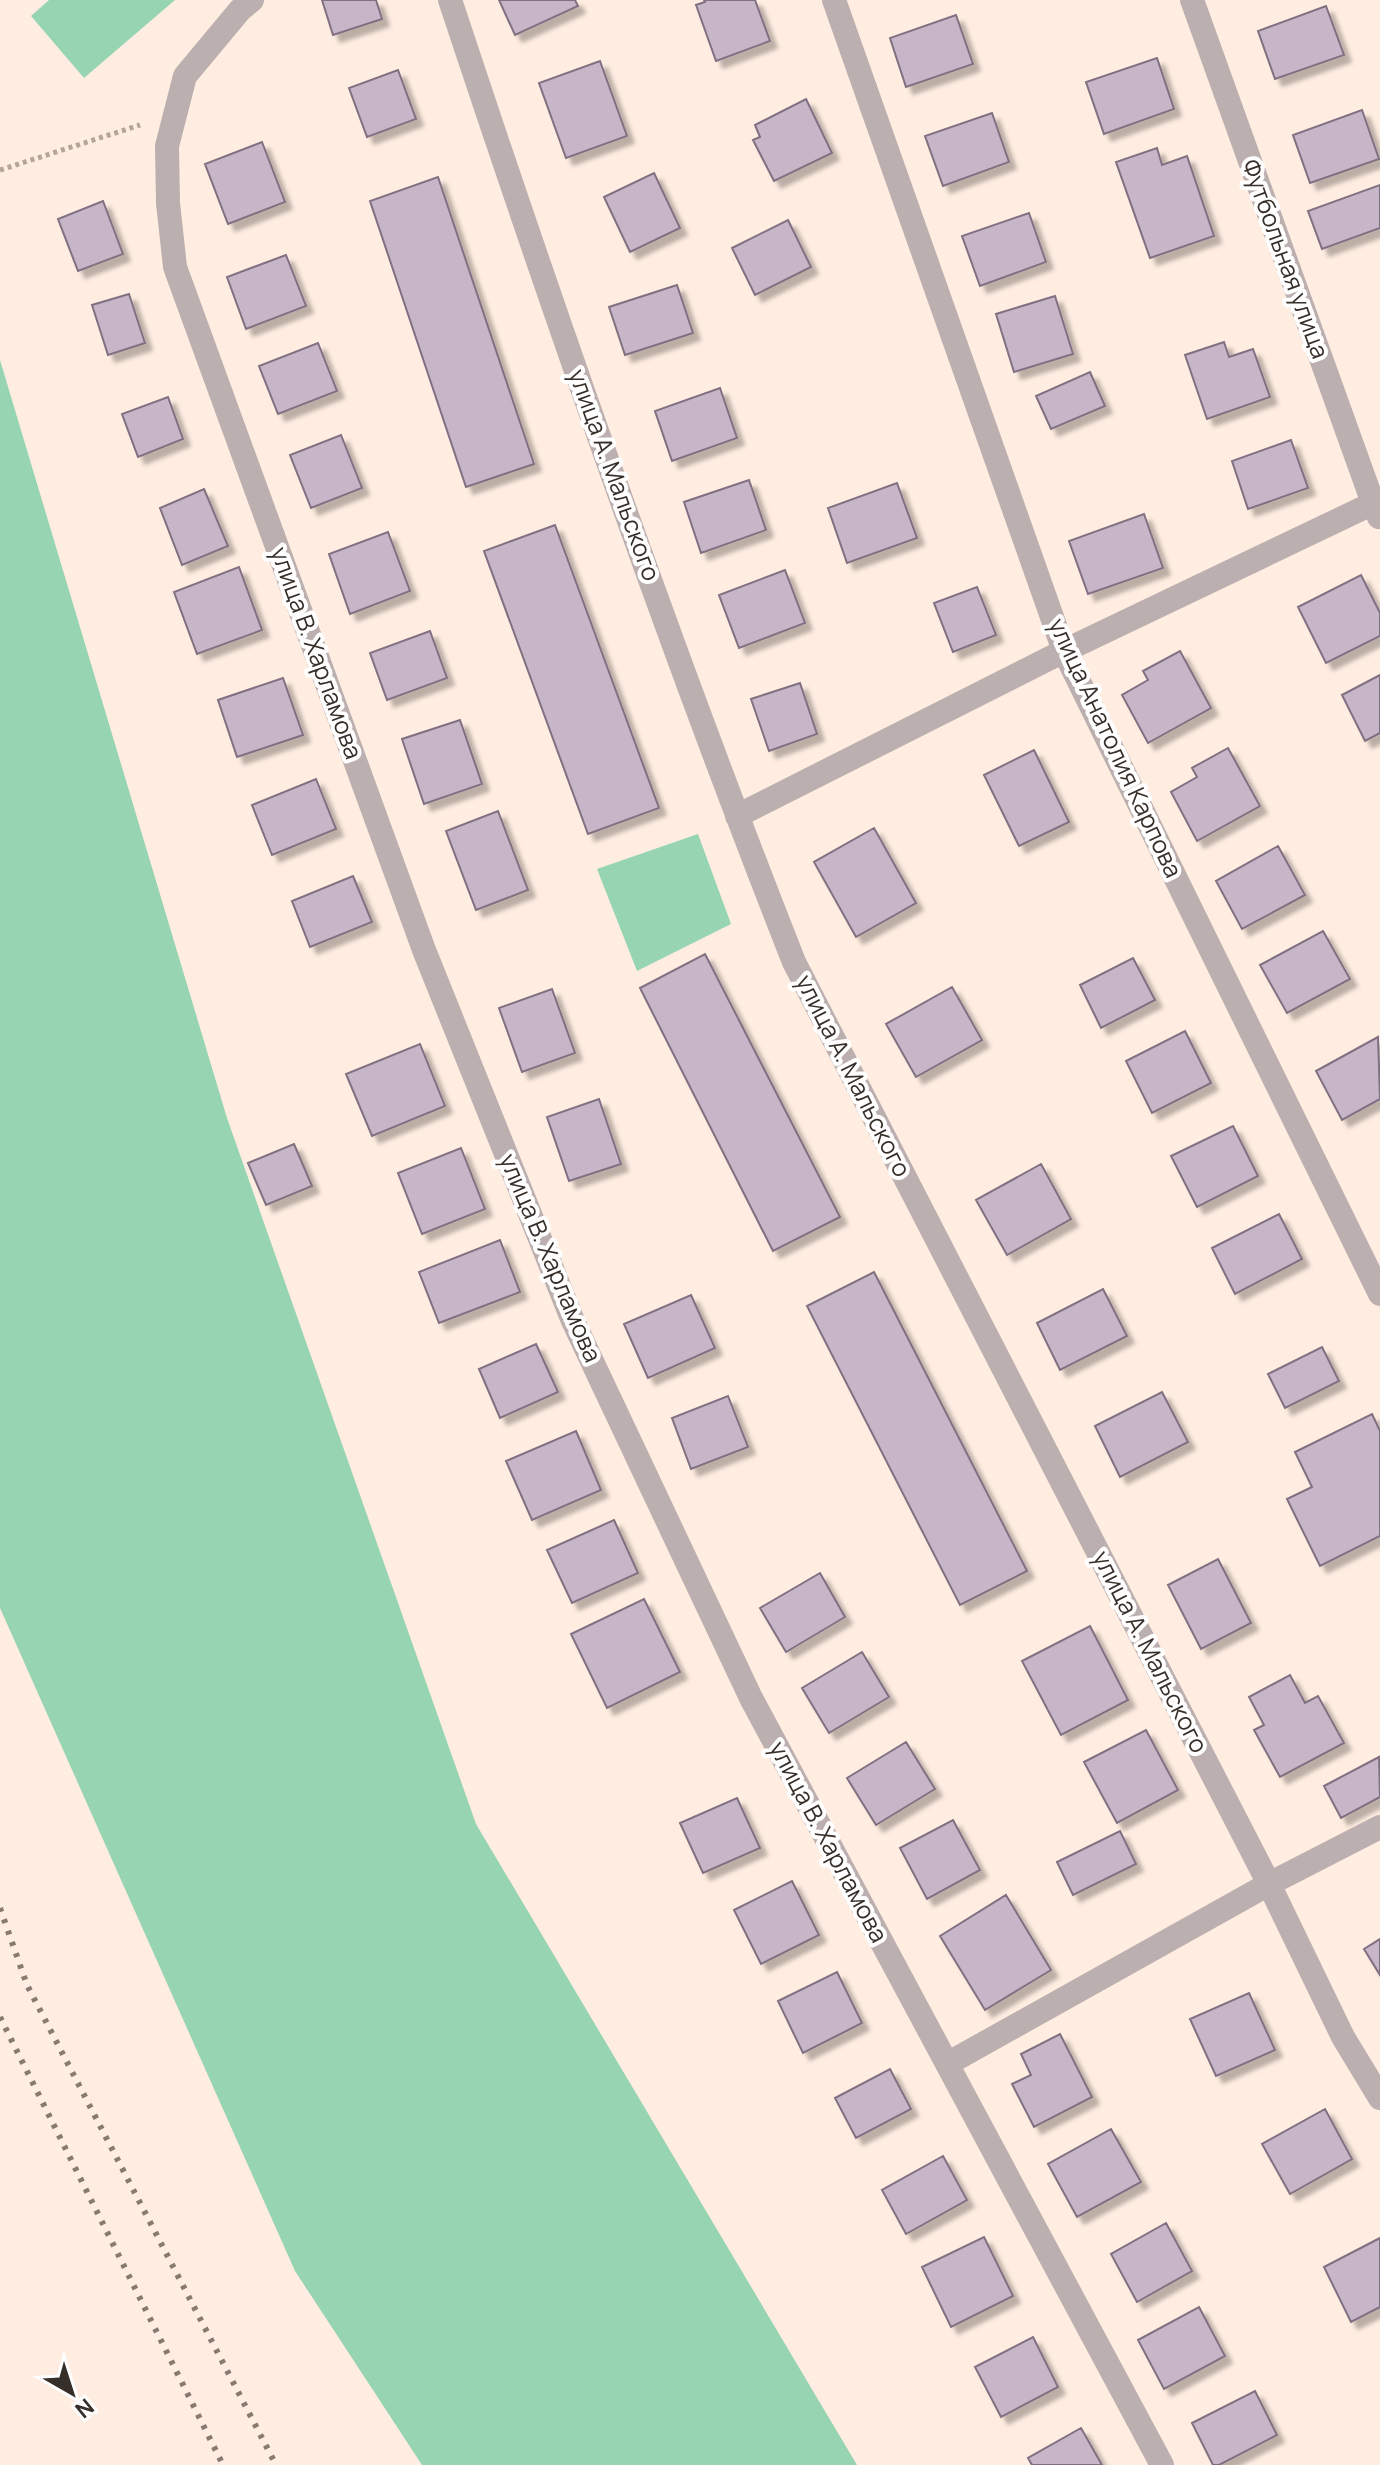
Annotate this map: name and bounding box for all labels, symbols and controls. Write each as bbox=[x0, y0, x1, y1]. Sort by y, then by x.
street label: Футбольная улица bbox=[1235, 154, 1338, 363]
street label: улица А. Мальского bbox=[562, 364, 669, 585]
street label: улица В. Харламова bbox=[264, 542, 371, 763]
street label: улица Анатолия Карпова bbox=[1042, 612, 1191, 882]
street label: улица А. Мальского bbox=[789, 968, 920, 1182]
street label: улица В. Харламова bbox=[492, 1148, 610, 1367]
street label: улица А. Мальского bbox=[1086, 1544, 1217, 1758]
street label: улица В. Харламова bbox=[762, 1735, 896, 1948]
north arrow bbox=[32, 2353, 112, 2433]
text: N bbox=[69, 2392, 100, 2425]

